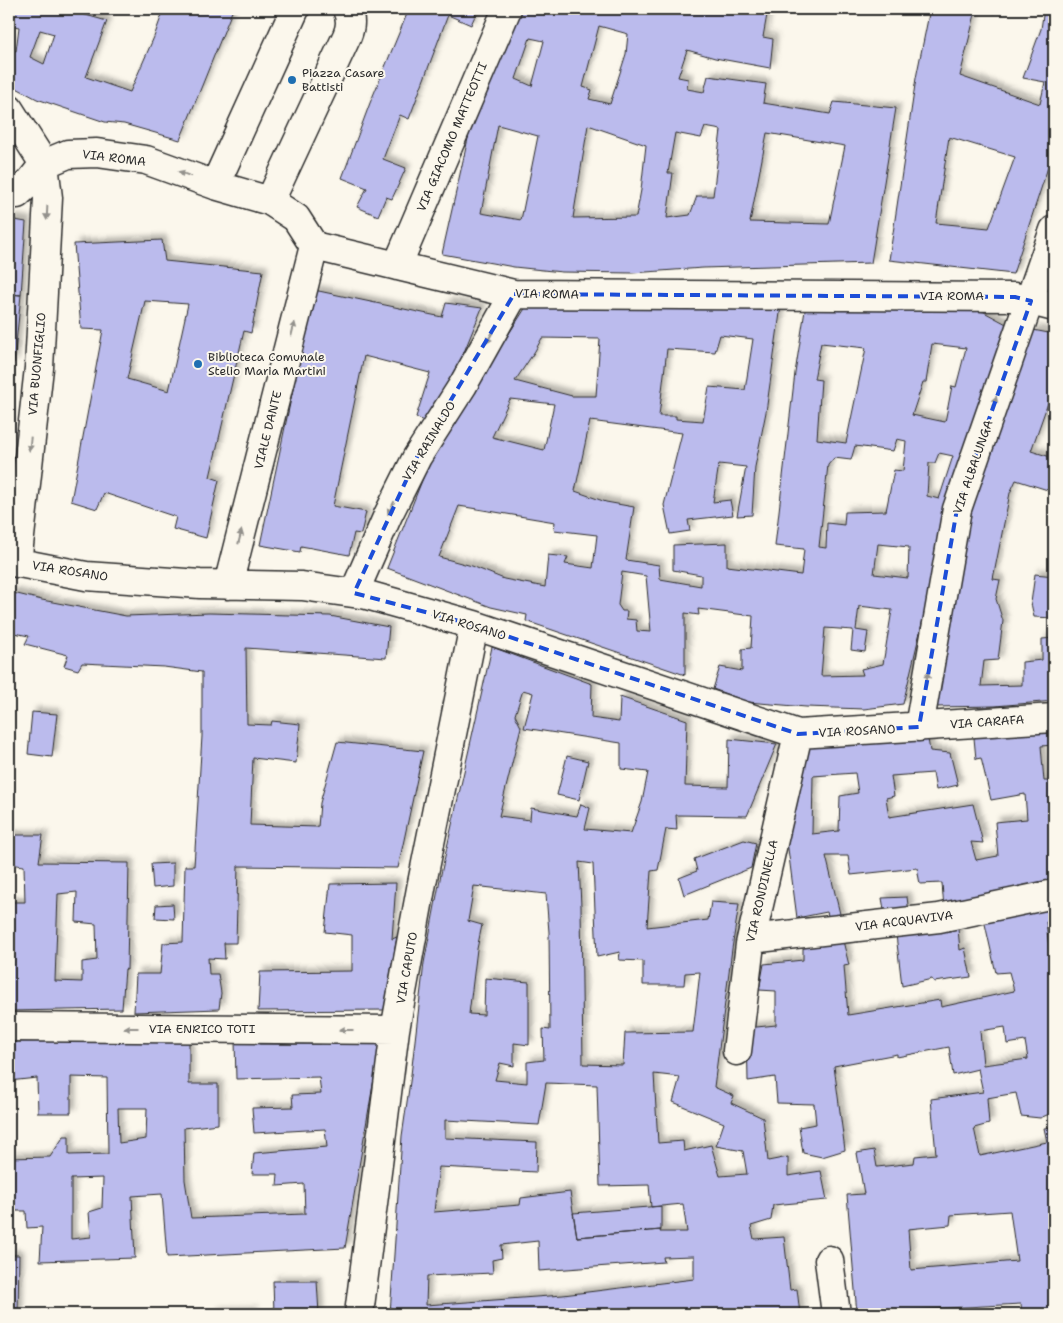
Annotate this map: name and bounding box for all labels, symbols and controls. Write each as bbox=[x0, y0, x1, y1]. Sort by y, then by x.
street label: VIA GIACOMO MATTEOTTI bbox=[413, 59, 491, 214]
place label: Piazza Casare Battisti bbox=[302, 65, 385, 95]
marker: Piazza Casare Battisti bbox=[286, 74, 298, 86]
street label: VIA ROMA bbox=[81, 146, 147, 170]
one-way arrow bbox=[177, 170, 192, 177]
one-way arrow bbox=[42, 205, 50, 221]
street label: VIA ROMA bbox=[515, 285, 579, 303]
street label: VIA ROMA bbox=[920, 288, 984, 304]
street label: VIA BUONFIGLIO bbox=[25, 312, 49, 416]
one-way arrow bbox=[289, 321, 297, 336]
one-way arrow bbox=[486, 329, 494, 344]
place label: Biblioteca Comunale Stelio Maria Martini bbox=[208, 349, 326, 379]
marker: Biblioteca Comunale Stelio Maria Martini bbox=[192, 358, 204, 370]
street label: VIALE DANTE bbox=[250, 389, 286, 471]
one-way arrow bbox=[990, 395, 998, 410]
street label: VIA RAINALDO bbox=[399, 398, 459, 484]
street label: VIA ALBALUNGA bbox=[949, 418, 997, 516]
one-way arrow bbox=[26, 437, 34, 453]
one-way arrow bbox=[387, 501, 395, 515]
one-way arrow bbox=[237, 530, 245, 545]
street label: VIA ROSANO bbox=[31, 557, 109, 585]
street label: VIA ROSANO bbox=[430, 606, 508, 644]
one-way arrow bbox=[924, 671, 932, 687]
street label: VIA CARAFA bbox=[949, 711, 1025, 733]
street label: VIA ROSANO bbox=[818, 721, 896, 741]
street label: VIA RONDINELLA bbox=[742, 838, 782, 944]
street label: VIA ACQUAVIVA bbox=[854, 907, 954, 935]
street label: VIA CAPUTO bbox=[393, 931, 421, 1005]
street label: VIA ENRICO TOTI bbox=[149, 1021, 256, 1037]
one-way arrow bbox=[123, 1024, 139, 1032]
one-way arrow bbox=[338, 1026, 354, 1034]

